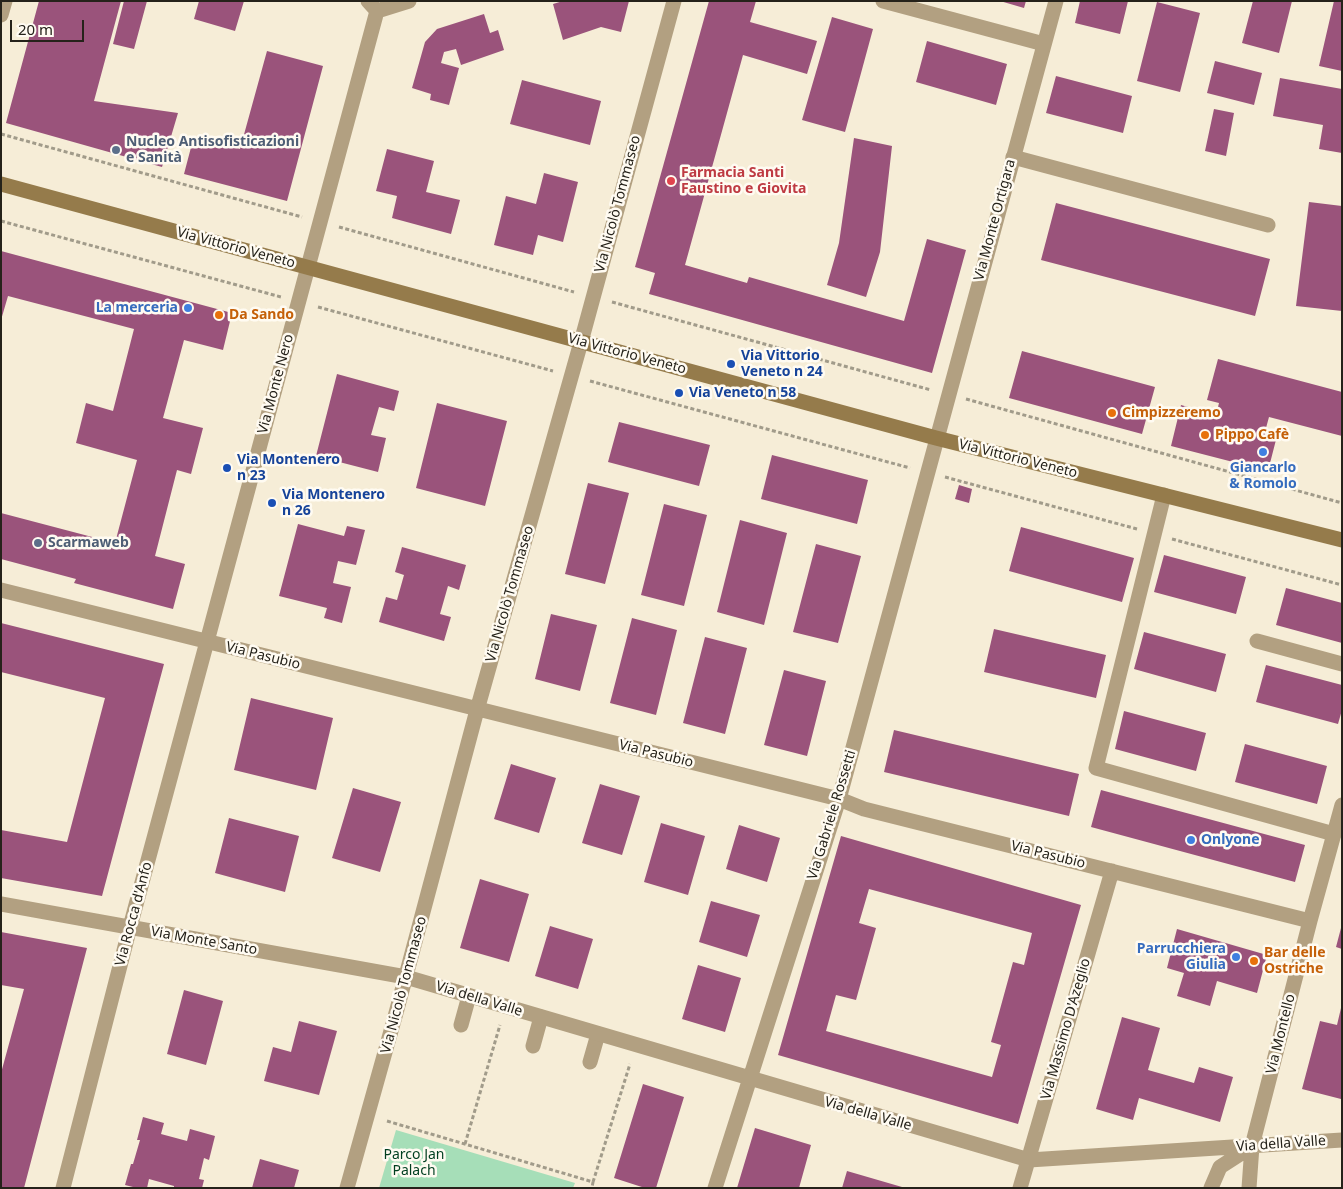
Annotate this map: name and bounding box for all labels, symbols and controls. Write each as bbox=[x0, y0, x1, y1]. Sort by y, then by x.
scale bar bbox=[12, 10, 86, 42]
text: 20 m bbox=[18, 19, 53, 39]
place label: Nucleo Antisofisticazioni e Sanità bbox=[126, 134, 299, 166]
street label: Via Nicolò Tommaseo bbox=[592, 134, 644, 274]
marker: Nucleo Antisofisticazioni e Sanità bbox=[110, 144, 122, 156]
street label: Via Monte Ortigara bbox=[971, 157, 1019, 283]
place label: Farmacia Santi Faustino e Giovita bbox=[681, 165, 806, 198]
marker: Farmacia Santi Faustino e Giovita bbox=[665, 175, 677, 187]
street label: Via Vittorio Veneto bbox=[175, 224, 297, 272]
place label: La merceria bbox=[96, 300, 178, 316]
marker: La merceria bbox=[182, 302, 194, 314]
place label: Da Sando bbox=[229, 307, 294, 323]
marker: Da Sando bbox=[213, 309, 225, 321]
street label: Via Vittorio Veneto bbox=[566, 330, 688, 378]
street label: Via Monte Nero bbox=[255, 332, 297, 436]
place label: Via Vittorio Veneto n 24 bbox=[741, 348, 823, 381]
marker: Via Vittorio Veneto n 24 bbox=[725, 358, 737, 370]
place label: Via Veneto n 58 bbox=[689, 385, 796, 401]
marker: Via Veneto n 58 bbox=[673, 387, 685, 399]
place label: Cimpizzeremo bbox=[1122, 405, 1221, 421]
marker: Cimpizzeremo bbox=[1106, 407, 1118, 419]
place label: Pippo Cafè bbox=[1215, 427, 1289, 443]
marker: Pippo Cafè bbox=[1199, 429, 1211, 441]
street label: Via Vittorio Veneto bbox=[957, 436, 1079, 482]
marker: Giancarlo & Romolo bbox=[1257, 446, 1269, 458]
place label: Via Montenero n 23 bbox=[237, 452, 340, 484]
place label: Giancarlo & Romolo bbox=[1229, 460, 1297, 492]
marker: Via Montenero n 23 bbox=[221, 462, 233, 474]
place label: Via Montenero n 26 bbox=[282, 487, 385, 520]
marker: Via Montenero n 26 bbox=[266, 497, 278, 509]
street label: Via Nicolò Tommaseo bbox=[482, 524, 538, 664]
place label: Scarmaweb bbox=[48, 535, 129, 551]
marker: Scarmaweb bbox=[32, 537, 44, 549]
street label: Via Pasubio bbox=[224, 639, 302, 673]
street label: Via Pasubio bbox=[617, 737, 695, 771]
street label: Via Gabriele Rossetti bbox=[804, 748, 860, 882]
place label: Onlyone bbox=[1201, 832, 1260, 848]
marker: Onlyone bbox=[1185, 834, 1197, 846]
street label: Via Pasubio bbox=[1009, 838, 1087, 872]
street label: Via Rocca d'Anfo bbox=[112, 860, 156, 968]
street label: Via Nicolò Tommaseo bbox=[378, 915, 430, 1055]
street label: Via Monte Santo bbox=[150, 923, 258, 959]
place label: Parrucchiera Giulia bbox=[1137, 941, 1226, 974]
place label: Bar delle Ostriche bbox=[1264, 945, 1326, 978]
marker: Parrucchiera Giulia bbox=[1230, 951, 1242, 963]
marker: Bar delle Ostriche bbox=[1248, 955, 1260, 967]
street label: Via Massimo D'Azeglio bbox=[1038, 956, 1094, 1102]
street label: Via della Valle bbox=[434, 978, 524, 1020]
street label: Via Montello bbox=[1263, 992, 1299, 1076]
street label: Via della Valle bbox=[823, 1094, 913, 1134]
street label: Via della Valle bbox=[1236, 1132, 1326, 1156]
park label: Parco Jan Palach bbox=[384, 1147, 444, 1180]

